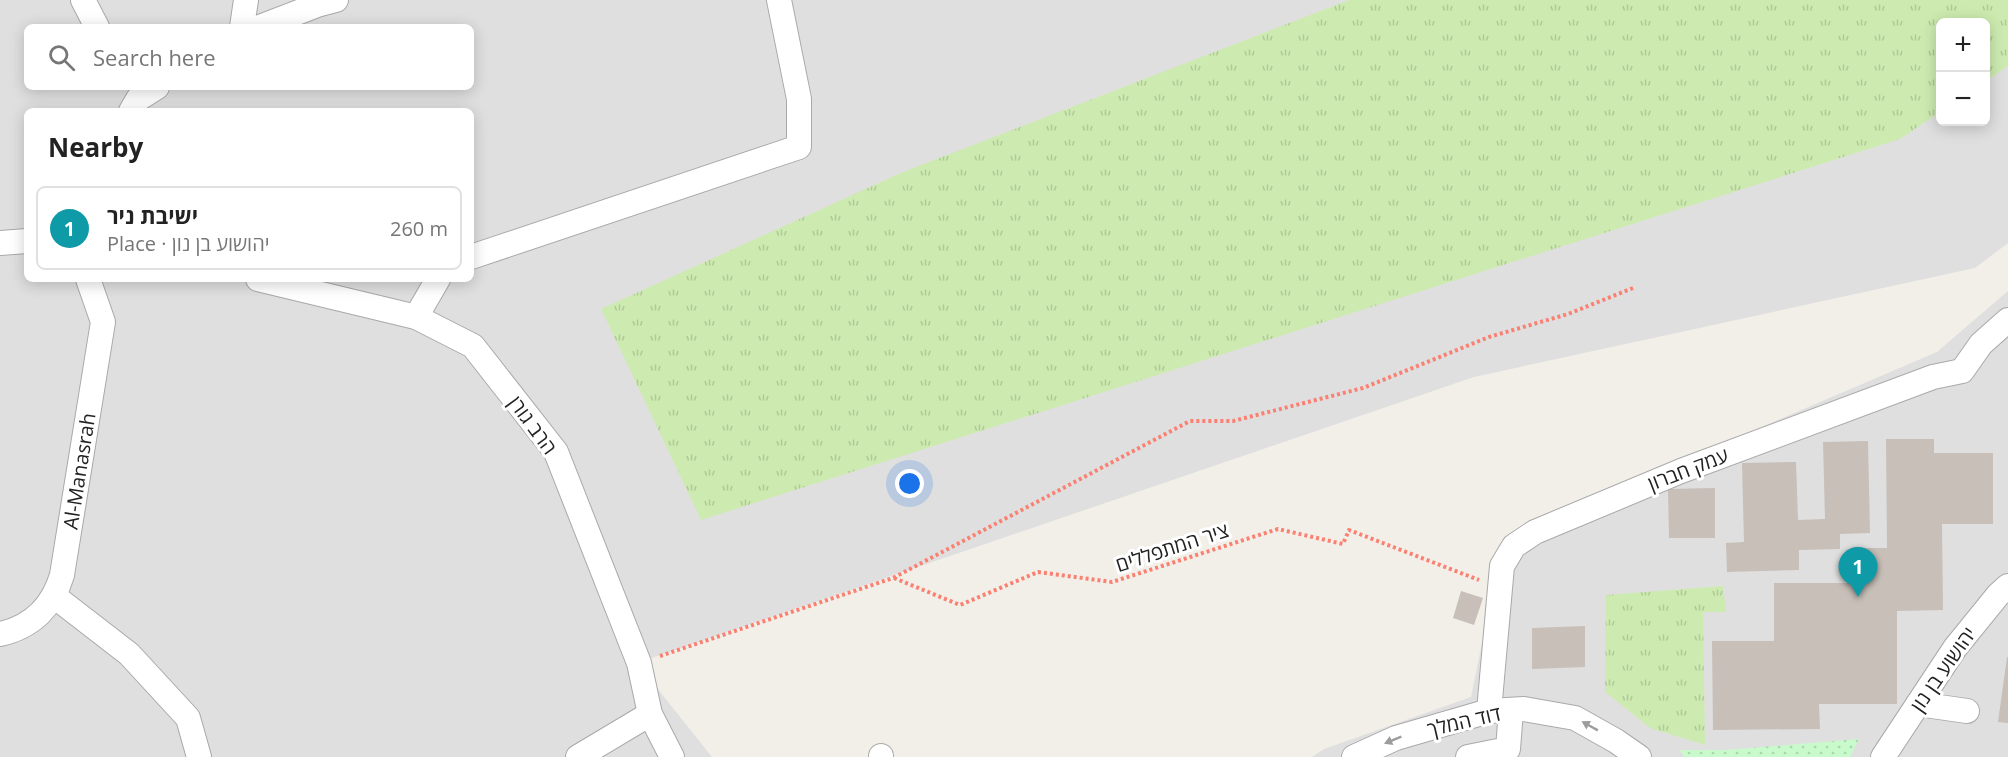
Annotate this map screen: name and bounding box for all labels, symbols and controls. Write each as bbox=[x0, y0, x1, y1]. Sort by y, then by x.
map controls bbox=[1936, 18, 1990, 126]
button: + bbox=[1936, 18, 1990, 72]
search box bbox=[24, 24, 474, 90]
icon: search bbox=[45, 41, 78, 74]
text: Search here bbox=[93, 42, 216, 72]
button: − bbox=[1936, 72, 1990, 126]
text: Nearby bbox=[48, 129, 143, 165]
text: ישיבת ניר bbox=[107, 200, 198, 230]
text: 1 bbox=[64, 215, 75, 242]
text: 260 m bbox=[390, 215, 448, 242]
text: Place · יהושוע בן נון bbox=[107, 230, 270, 257]
street label: הרב גורן bbox=[503, 390, 563, 460]
street label: Al-Manasrah bbox=[56, 411, 102, 531]
street label: עמק חברון bbox=[1644, 441, 1732, 497]
your location bbox=[895, 469, 924, 498]
street label: ציר המתפללים bbox=[1112, 516, 1232, 578]
pin: 1 bbox=[1838, 548, 1878, 597]
street label: יהושוע בן נון bbox=[1904, 621, 1982, 717]
street label: דוד המלך bbox=[1424, 699, 1504, 743]
one-way arrow bbox=[1581, 721, 1598, 731]
one-way arrow bbox=[1383, 735, 1401, 745]

